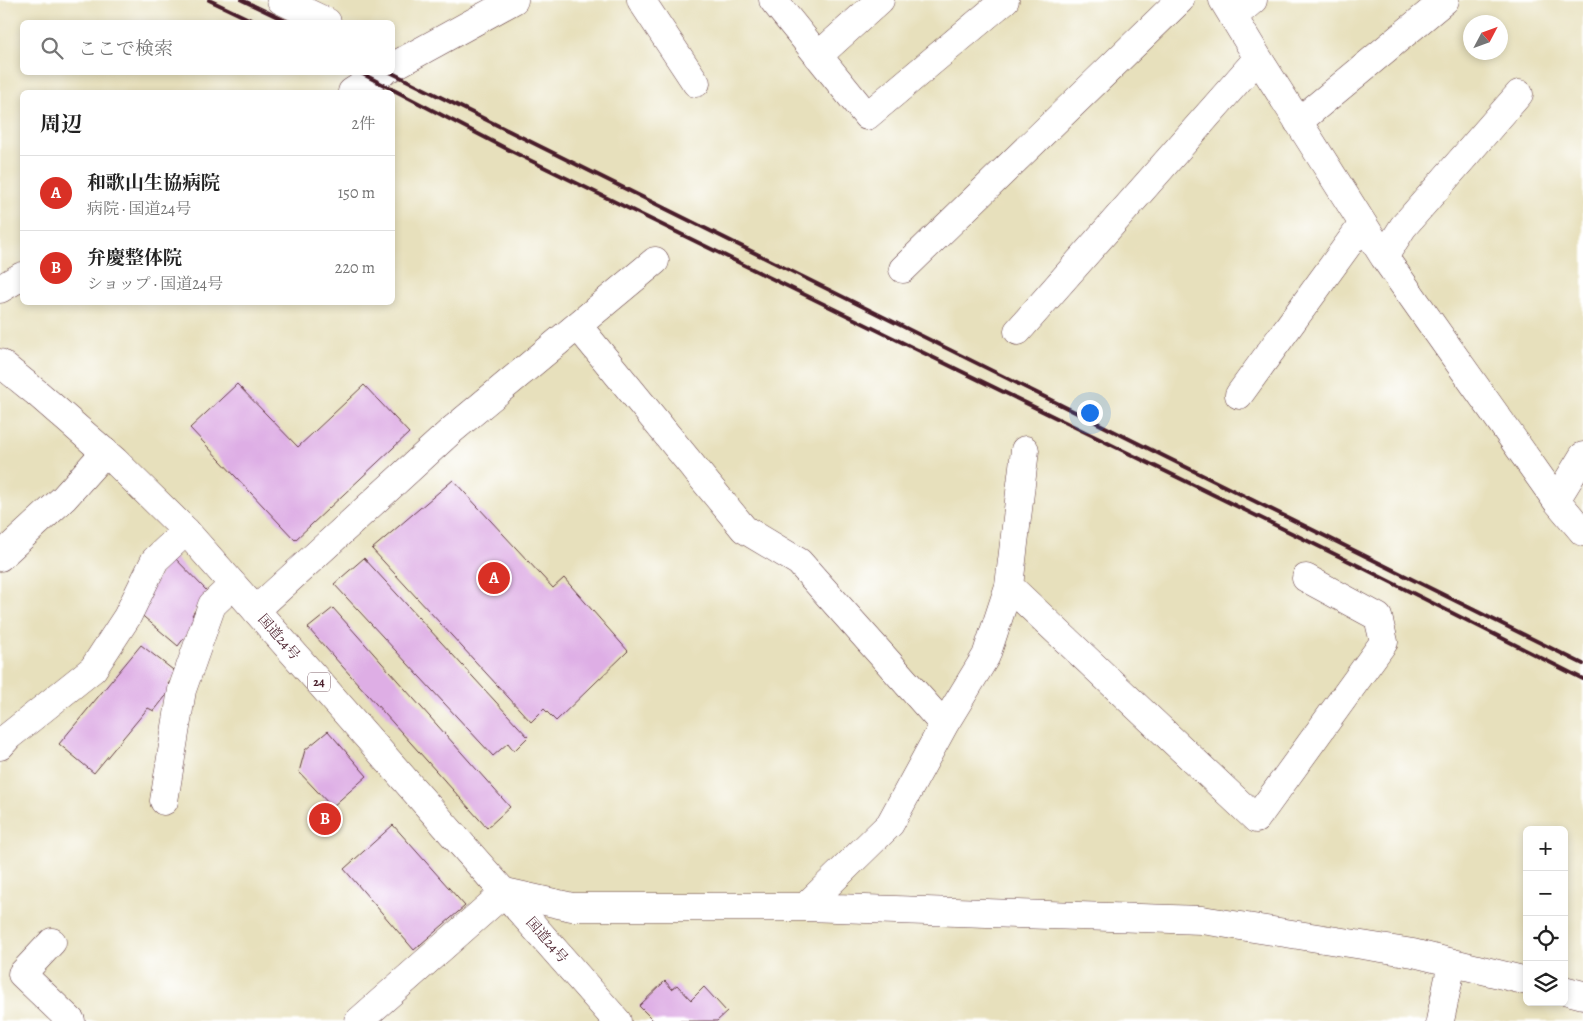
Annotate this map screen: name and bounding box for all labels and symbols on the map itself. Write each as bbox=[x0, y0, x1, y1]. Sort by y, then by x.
north arrow bbox=[1463, 15, 1508, 60]
your location bbox=[1077, 400, 1103, 426]
pin: A bbox=[478, 559, 510, 597]
street label: 国道24号 bbox=[254, 610, 304, 664]
road number: 24 bbox=[308, 672, 330, 692]
pin: B bbox=[309, 800, 341, 838]
street label: 国道24号 bbox=[522, 913, 572, 967]

